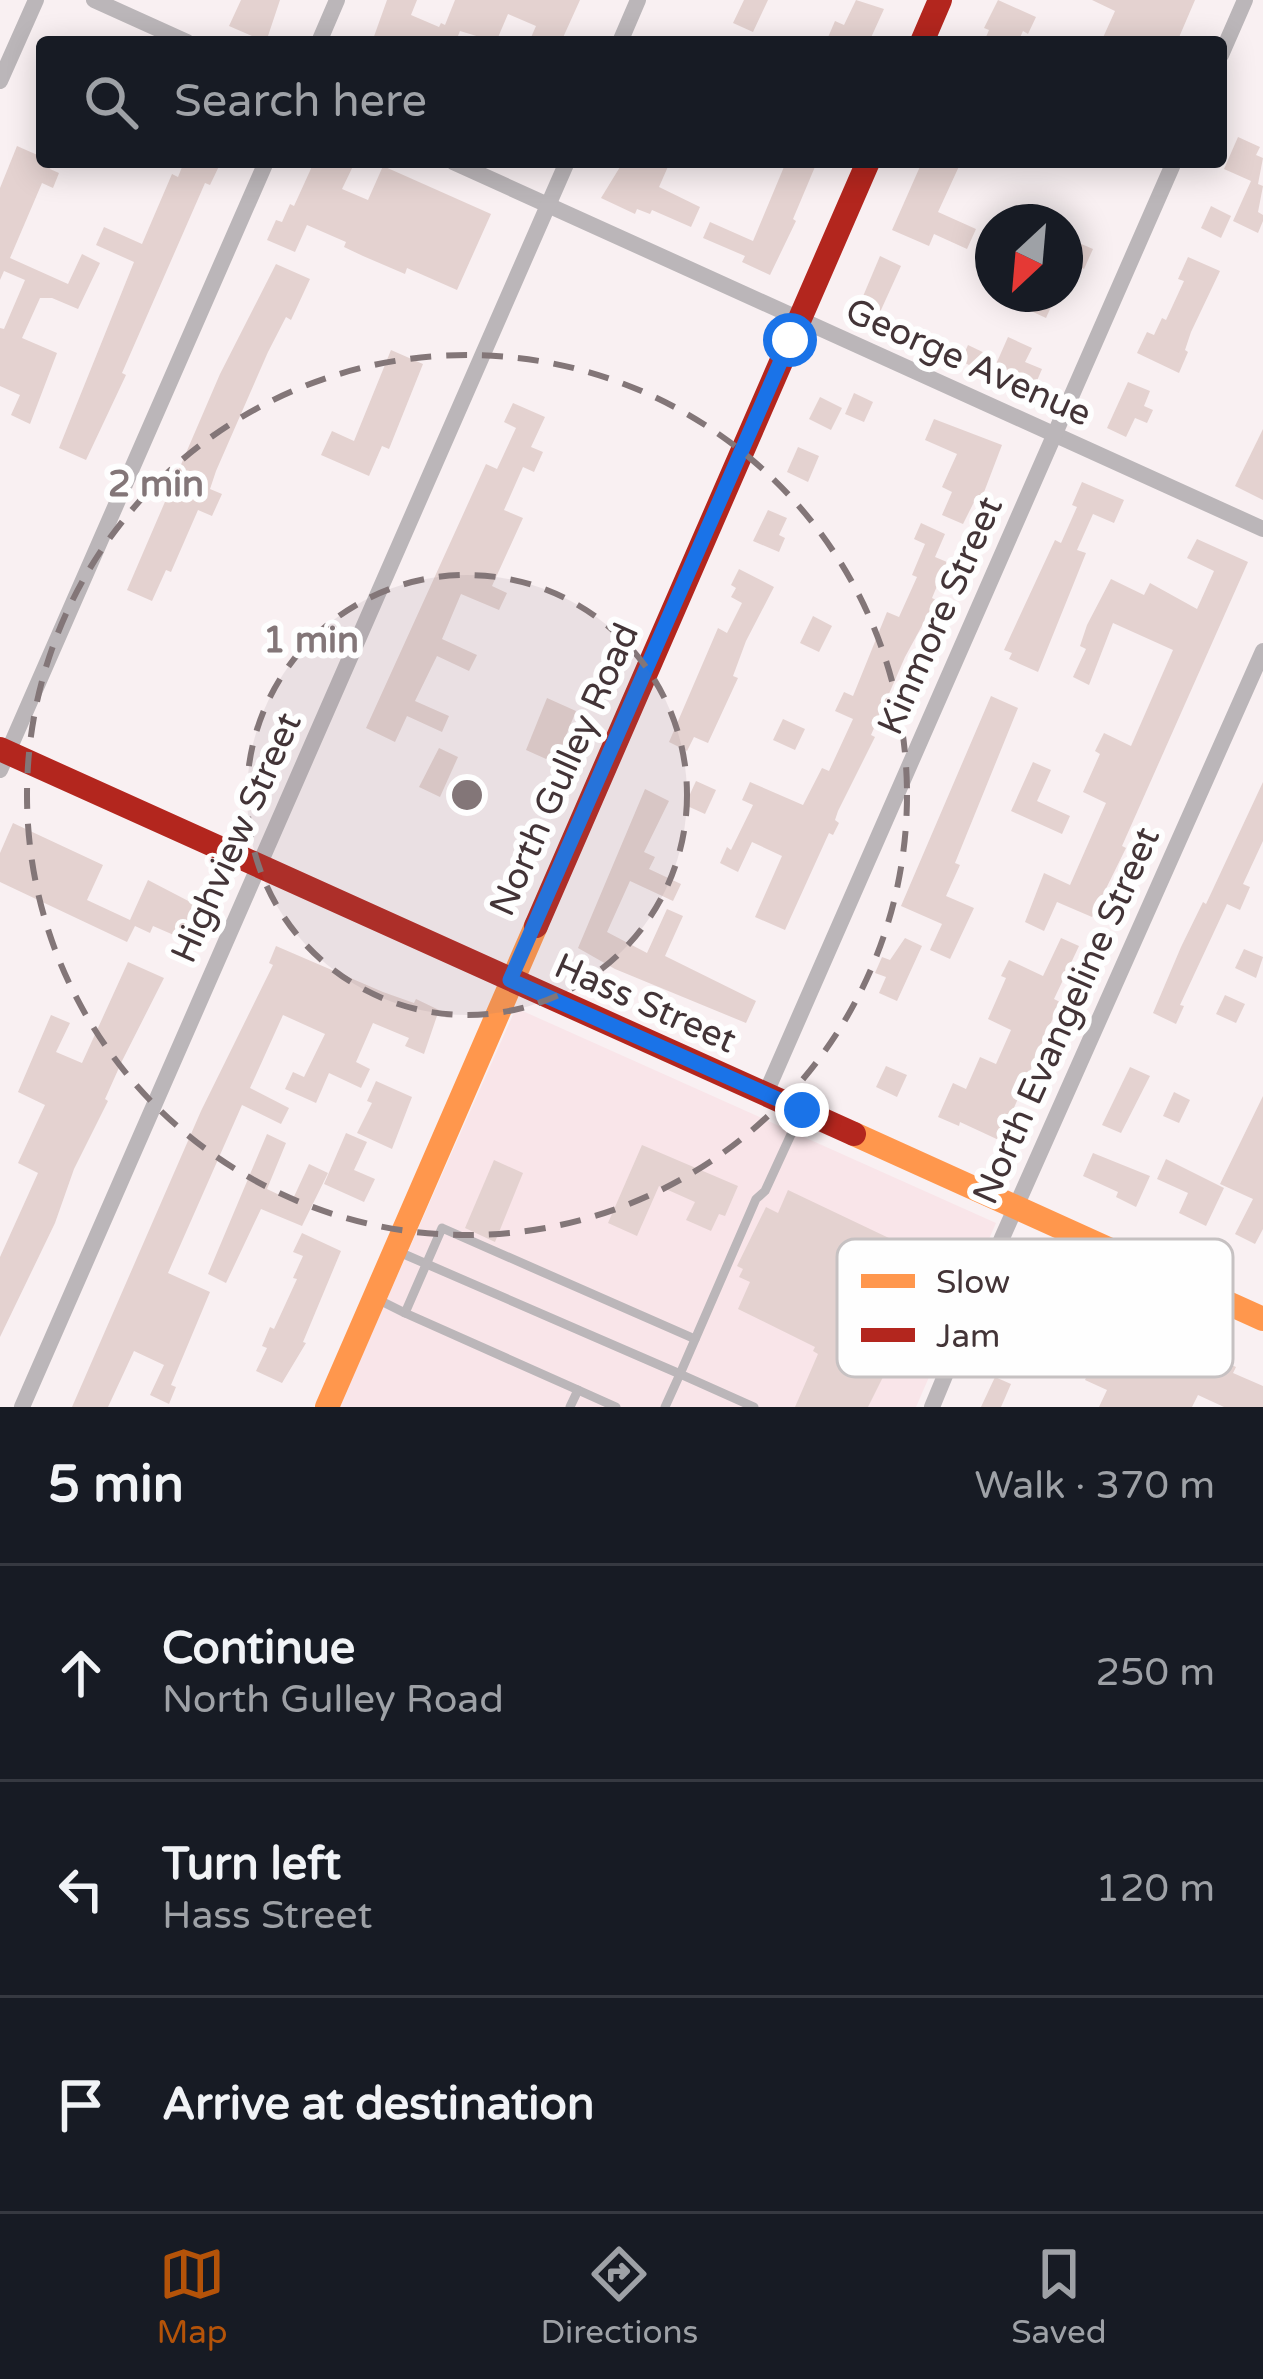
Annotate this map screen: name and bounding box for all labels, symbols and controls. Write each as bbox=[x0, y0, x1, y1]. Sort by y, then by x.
search box bbox=[36, 36, 1227, 168]
icon: search bbox=[78, 69, 144, 135]
text: Search here bbox=[174, 75, 427, 129]
north arrow bbox=[975, 204, 1083, 312]
street label: George Avenue bbox=[839, 289, 1098, 436]
route start bbox=[763, 313, 817, 367]
text: 2 min bbox=[108, 463, 204, 506]
street label: Kinmore Street bbox=[869, 490, 1012, 741]
street label: North Gulley Road bbox=[481, 617, 648, 923]
text: 1 min bbox=[263, 619, 359, 662]
street label: Highview Street bbox=[162, 706, 311, 969]
centre of rings bbox=[446, 774, 488, 816]
street label: North Evangeline Street bbox=[964, 820, 1169, 1211]
street label: Hass Street bbox=[548, 944, 743, 1063]
route end bbox=[775, 1083, 829, 1137]
legend bbox=[837, 1239, 1233, 1377]
text: Slow bbox=[936, 1263, 1010, 1302]
text: Jam bbox=[936, 1317, 1000, 1356]
text: 5 min bbox=[48, 1454, 184, 1516]
text: Walk · 370 m bbox=[974, 1462, 1215, 1509]
text: Continue bbox=[162, 1622, 355, 1676]
icon: ahead bbox=[48, 1640, 114, 1706]
text: 250 m bbox=[1096, 1649, 1215, 1696]
text: North Gulley Road bbox=[162, 1676, 504, 1723]
text: Turn left bbox=[162, 1838, 341, 1892]
icon: left bbox=[48, 1856, 114, 1922]
text: 120 m bbox=[1096, 1865, 1215, 1912]
text: Hass Street bbox=[162, 1892, 372, 1939]
icon: arrive bbox=[48, 2072, 114, 2138]
text: Arrive at destination bbox=[162, 2078, 594, 2132]
tab: Map bbox=[156, 2241, 228, 2352]
tab: Directions bbox=[540, 2241, 698, 2352]
tab: Saved bbox=[1011, 2241, 1107, 2352]

